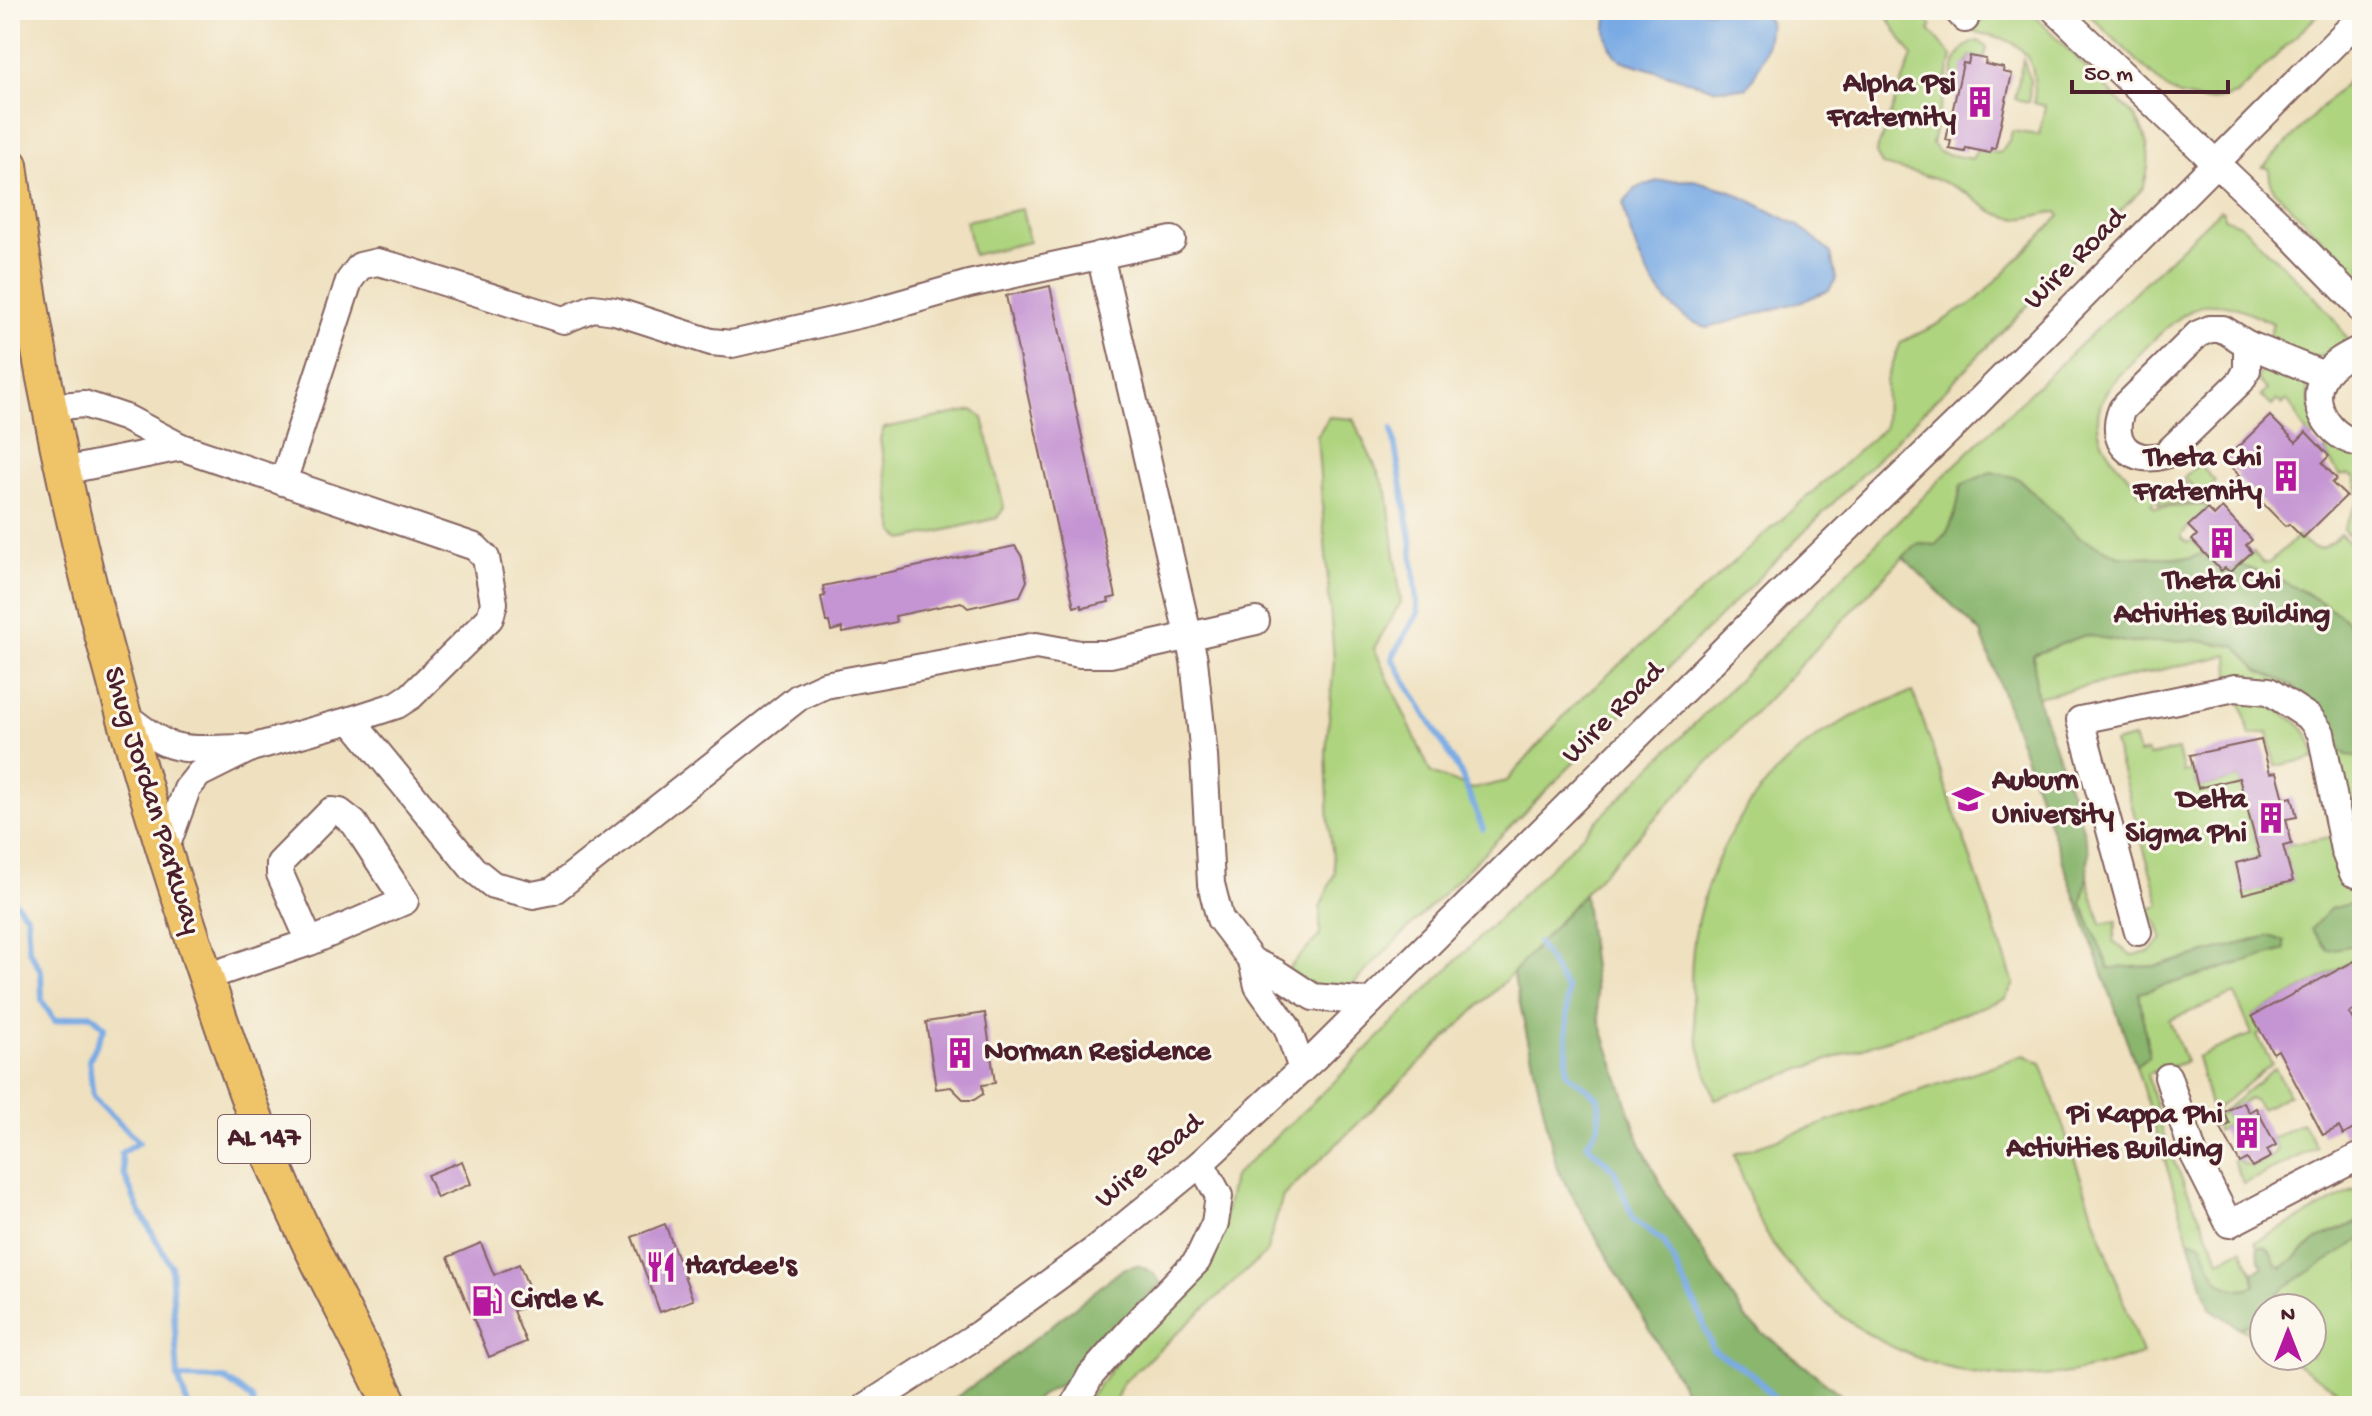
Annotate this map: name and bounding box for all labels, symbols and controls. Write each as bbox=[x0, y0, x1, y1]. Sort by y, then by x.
scale bar bbox=[2072, 44, 2228, 94]
text: 50 m bbox=[2084, 61, 2133, 90]
place label: Alpha Psi Fraternity bbox=[1826, 68, 1956, 137]
building icon: Alpha Psi Fraternity bbox=[1963, 85, 1997, 119]
street label: Wire Road bbox=[2017, 200, 2136, 319]
place label: Theta Chi Fraternity bbox=[2132, 442, 2262, 511]
building icon: Theta Chi Fraternity bbox=[2269, 459, 2303, 493]
building icon: Theta Chi Activities Building bbox=[2205, 526, 2239, 560]
place label: Theta Chi Activities Building bbox=[2113, 565, 2330, 634]
street label: Wire Road bbox=[1555, 654, 1674, 773]
street label: Shug Jordan Parkway bbox=[94, 663, 208, 939]
place label: Auburn University bbox=[1991, 765, 2114, 834]
school or university icon: Auburn University bbox=[1951, 782, 1985, 816]
place label: Delta Sigma Phi bbox=[2125, 784, 2248, 853]
building icon: Delta Sigma Phi bbox=[2254, 801, 2288, 835]
building icon: Norman Residence bbox=[943, 1036, 977, 1070]
place label: Norman Residence bbox=[984, 1036, 1212, 1071]
place label: Pi Kappa Phi Activities Building bbox=[2005, 1099, 2223, 1168]
street label: Wire Road bbox=[1089, 1105, 1213, 1217]
road number: AL 147 bbox=[218, 1115, 310, 1163]
building icon: Pi Kappa Phi Activities Building bbox=[2230, 1116, 2264, 1150]
restaurant icon: Hardee's bbox=[644, 1250, 678, 1284]
place label: Hardee's bbox=[685, 1250, 799, 1285]
fuel station icon: Circle K bbox=[470, 1284, 504, 1318]
place label: Circle K bbox=[511, 1284, 604, 1319]
north arrow bbox=[2248, 1292, 2328, 1372]
text: N bbox=[2281, 1303, 2295, 1329]

